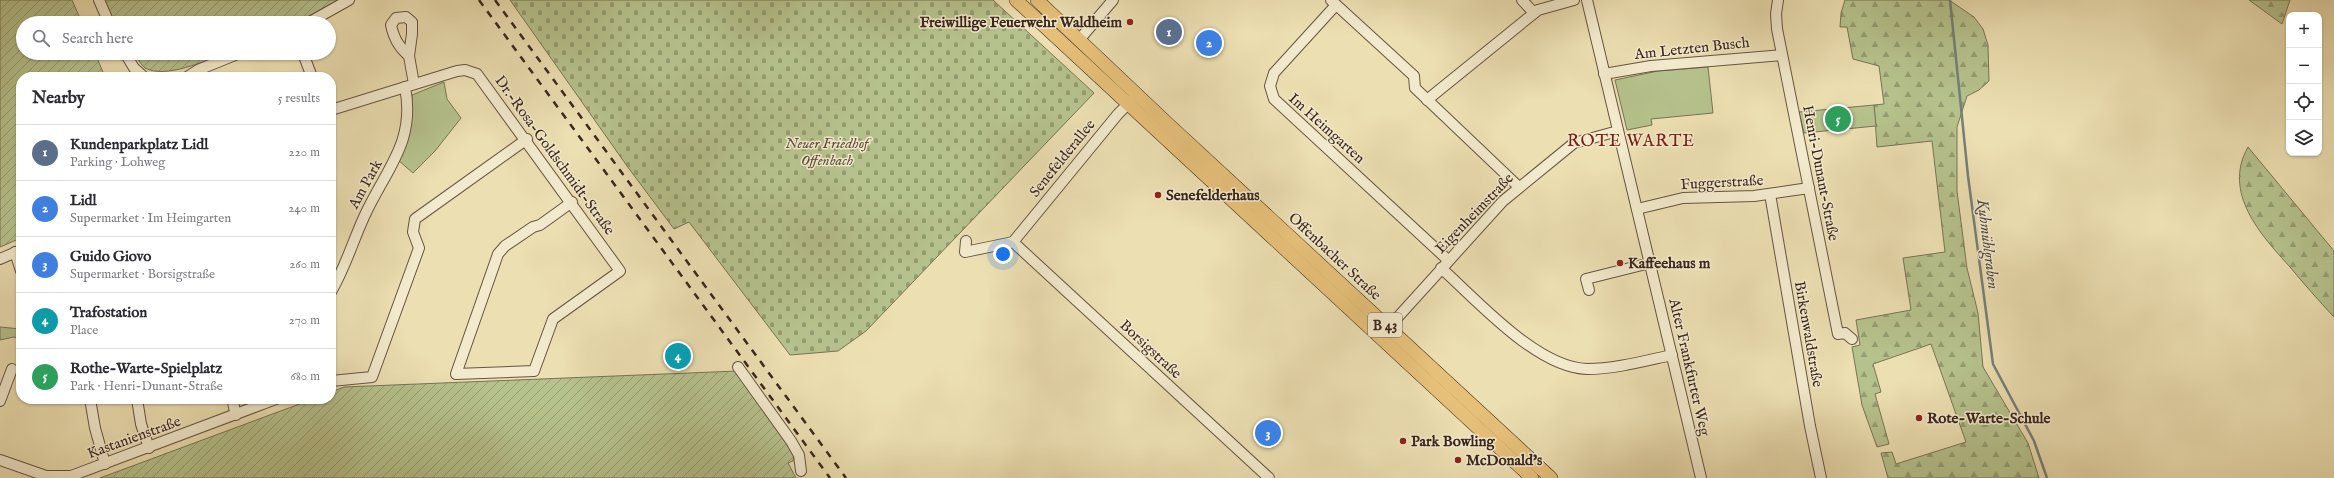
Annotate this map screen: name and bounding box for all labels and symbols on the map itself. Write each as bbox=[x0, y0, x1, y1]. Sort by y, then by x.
place label: Freiwillige Feuerwehr Waldheim bbox=[920, 13, 1122, 32]
marker: Freiwillige Feuerwehr Waldheim bbox=[1125, 17, 1135, 27]
pin: 1 bbox=[1156, 17, 1182, 47]
pin: 2 bbox=[1196, 28, 1222, 58]
street label: Am Letzten Busch bbox=[1633, 33, 1750, 64]
street label: Dr.-Rosa-Goldschmidt-Straße bbox=[490, 72, 619, 239]
street label: Im Heimgarten bbox=[1284, 89, 1369, 168]
street label: Henri-Dunant-Straße bbox=[1798, 104, 1843, 243]
pin: 5 bbox=[1825, 104, 1851, 134]
street label: Senefelderallee bbox=[1025, 116, 1100, 201]
district label: ROTE WARTE bbox=[1567, 131, 1695, 152]
park label: Neuer Friedhof Offenbach bbox=[785, 134, 872, 170]
street label: Am Park bbox=[344, 155, 387, 213]
street label: Eigenheimstraße bbox=[1431, 169, 1518, 258]
street label: Fuggerstraße bbox=[1680, 171, 1764, 194]
place label: Senefelderhaus bbox=[1166, 186, 1260, 205]
marker: Senefelderhaus bbox=[1153, 190, 1163, 200]
water label: Kuhmühlgraben bbox=[1971, 197, 2002, 291]
street label: Offenbacher Straße bbox=[1284, 208, 1385, 304]
your location bbox=[993, 244, 1013, 264]
place label: Kaffeehaus m bbox=[1628, 254, 1711, 273]
marker: Kaffeehaus m bbox=[1615, 258, 1625, 268]
street label: Birkenwaldstraße bbox=[1790, 280, 1827, 389]
street label: Alter Frankfurter Weg bbox=[1664, 296, 1715, 439]
road number: B 43 bbox=[1368, 313, 1402, 337]
street label: Borsigstraße bbox=[1116, 316, 1186, 383]
pin: 4 bbox=[665, 341, 691, 371]
place label: Rote-Warte-Schule bbox=[1927, 409, 2051, 428]
street label: Kastanienstraße bbox=[85, 412, 184, 463]
marker: Rote-Warte-Schule bbox=[1914, 413, 1924, 423]
pin: 3 bbox=[1255, 418, 1281, 448]
place label: Park Bowling bbox=[1411, 432, 1496, 451]
marker: Park Bowling bbox=[1398, 436, 1408, 446]
place label: McDonald's bbox=[1466, 451, 1543, 470]
marker: McDonald's bbox=[1453, 455, 1463, 465]

